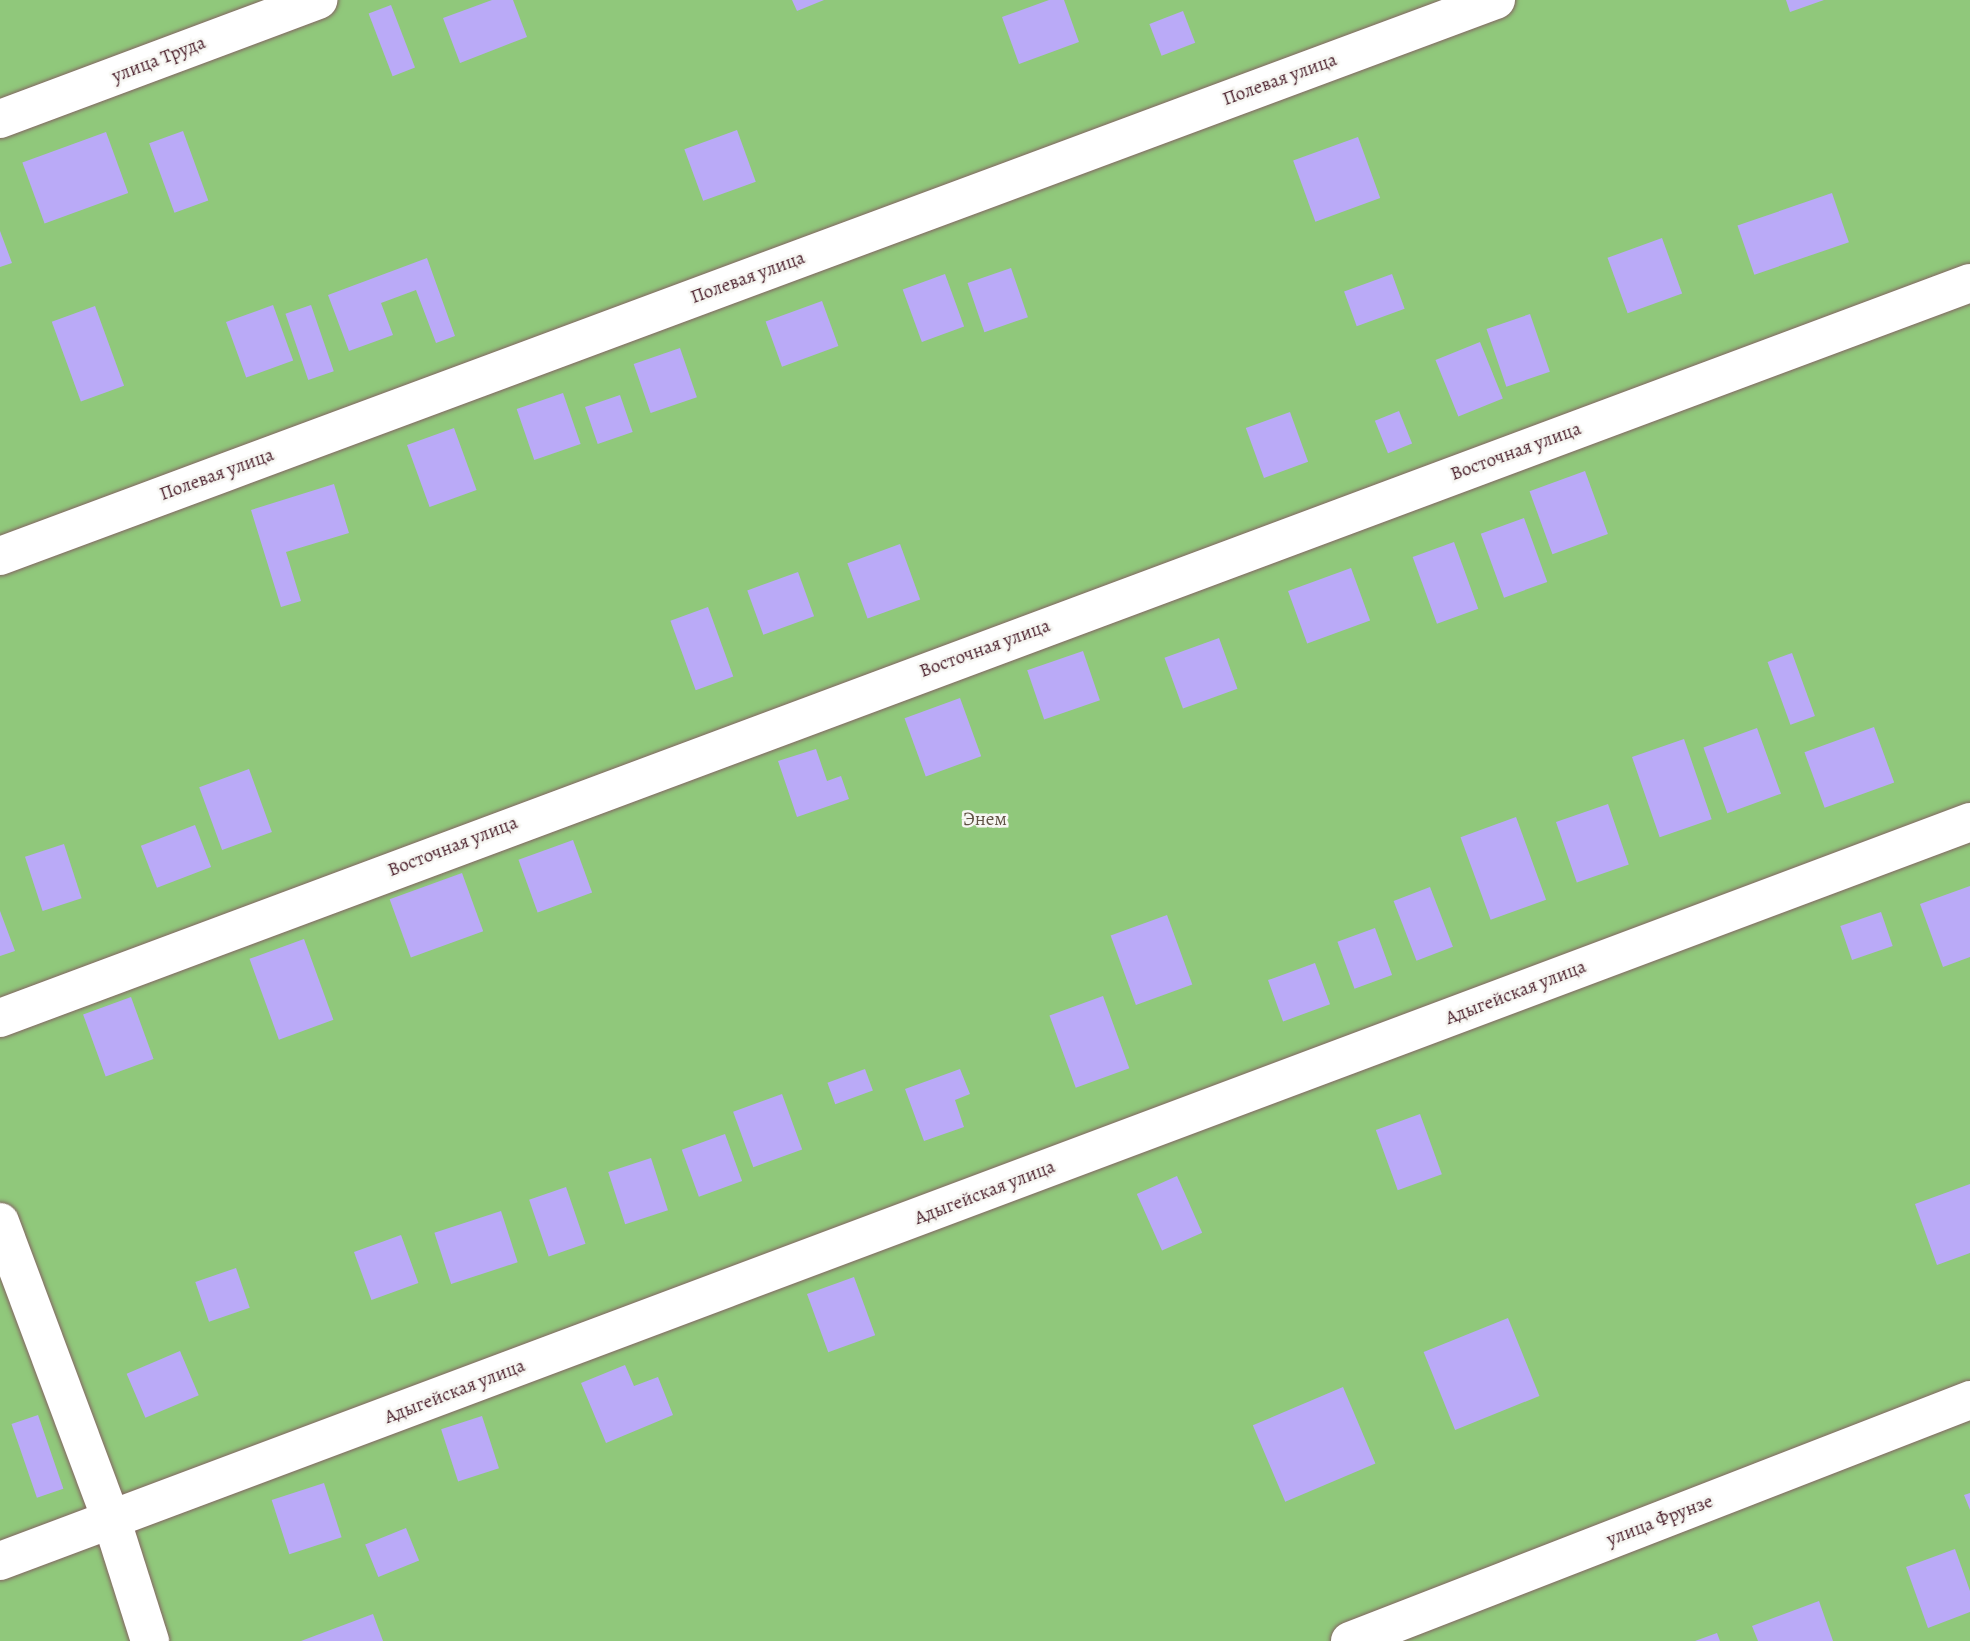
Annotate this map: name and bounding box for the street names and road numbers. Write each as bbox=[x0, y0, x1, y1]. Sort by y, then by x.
street label: улица Труда bbox=[109, 32, 209, 88]
street label: Полевая улица bbox=[1220, 49, 1340, 111]
street label: Полевая улица bbox=[688, 247, 808, 309]
street label: Восточная улица bbox=[1448, 418, 1584, 486]
street label: Полевая улица bbox=[157, 444, 277, 506]
street label: Восточная улица bbox=[917, 615, 1053, 683]
street label: Восточная улица bbox=[385, 812, 521, 882]
street label: Адыгейская улица bbox=[1442, 956, 1590, 1030]
street label: Адыгейская улица bbox=[911, 1156, 1059, 1230]
street label: Адыгейская улица bbox=[381, 1355, 529, 1429]
street label: улица Фрунзе bbox=[1604, 1490, 1716, 1552]

